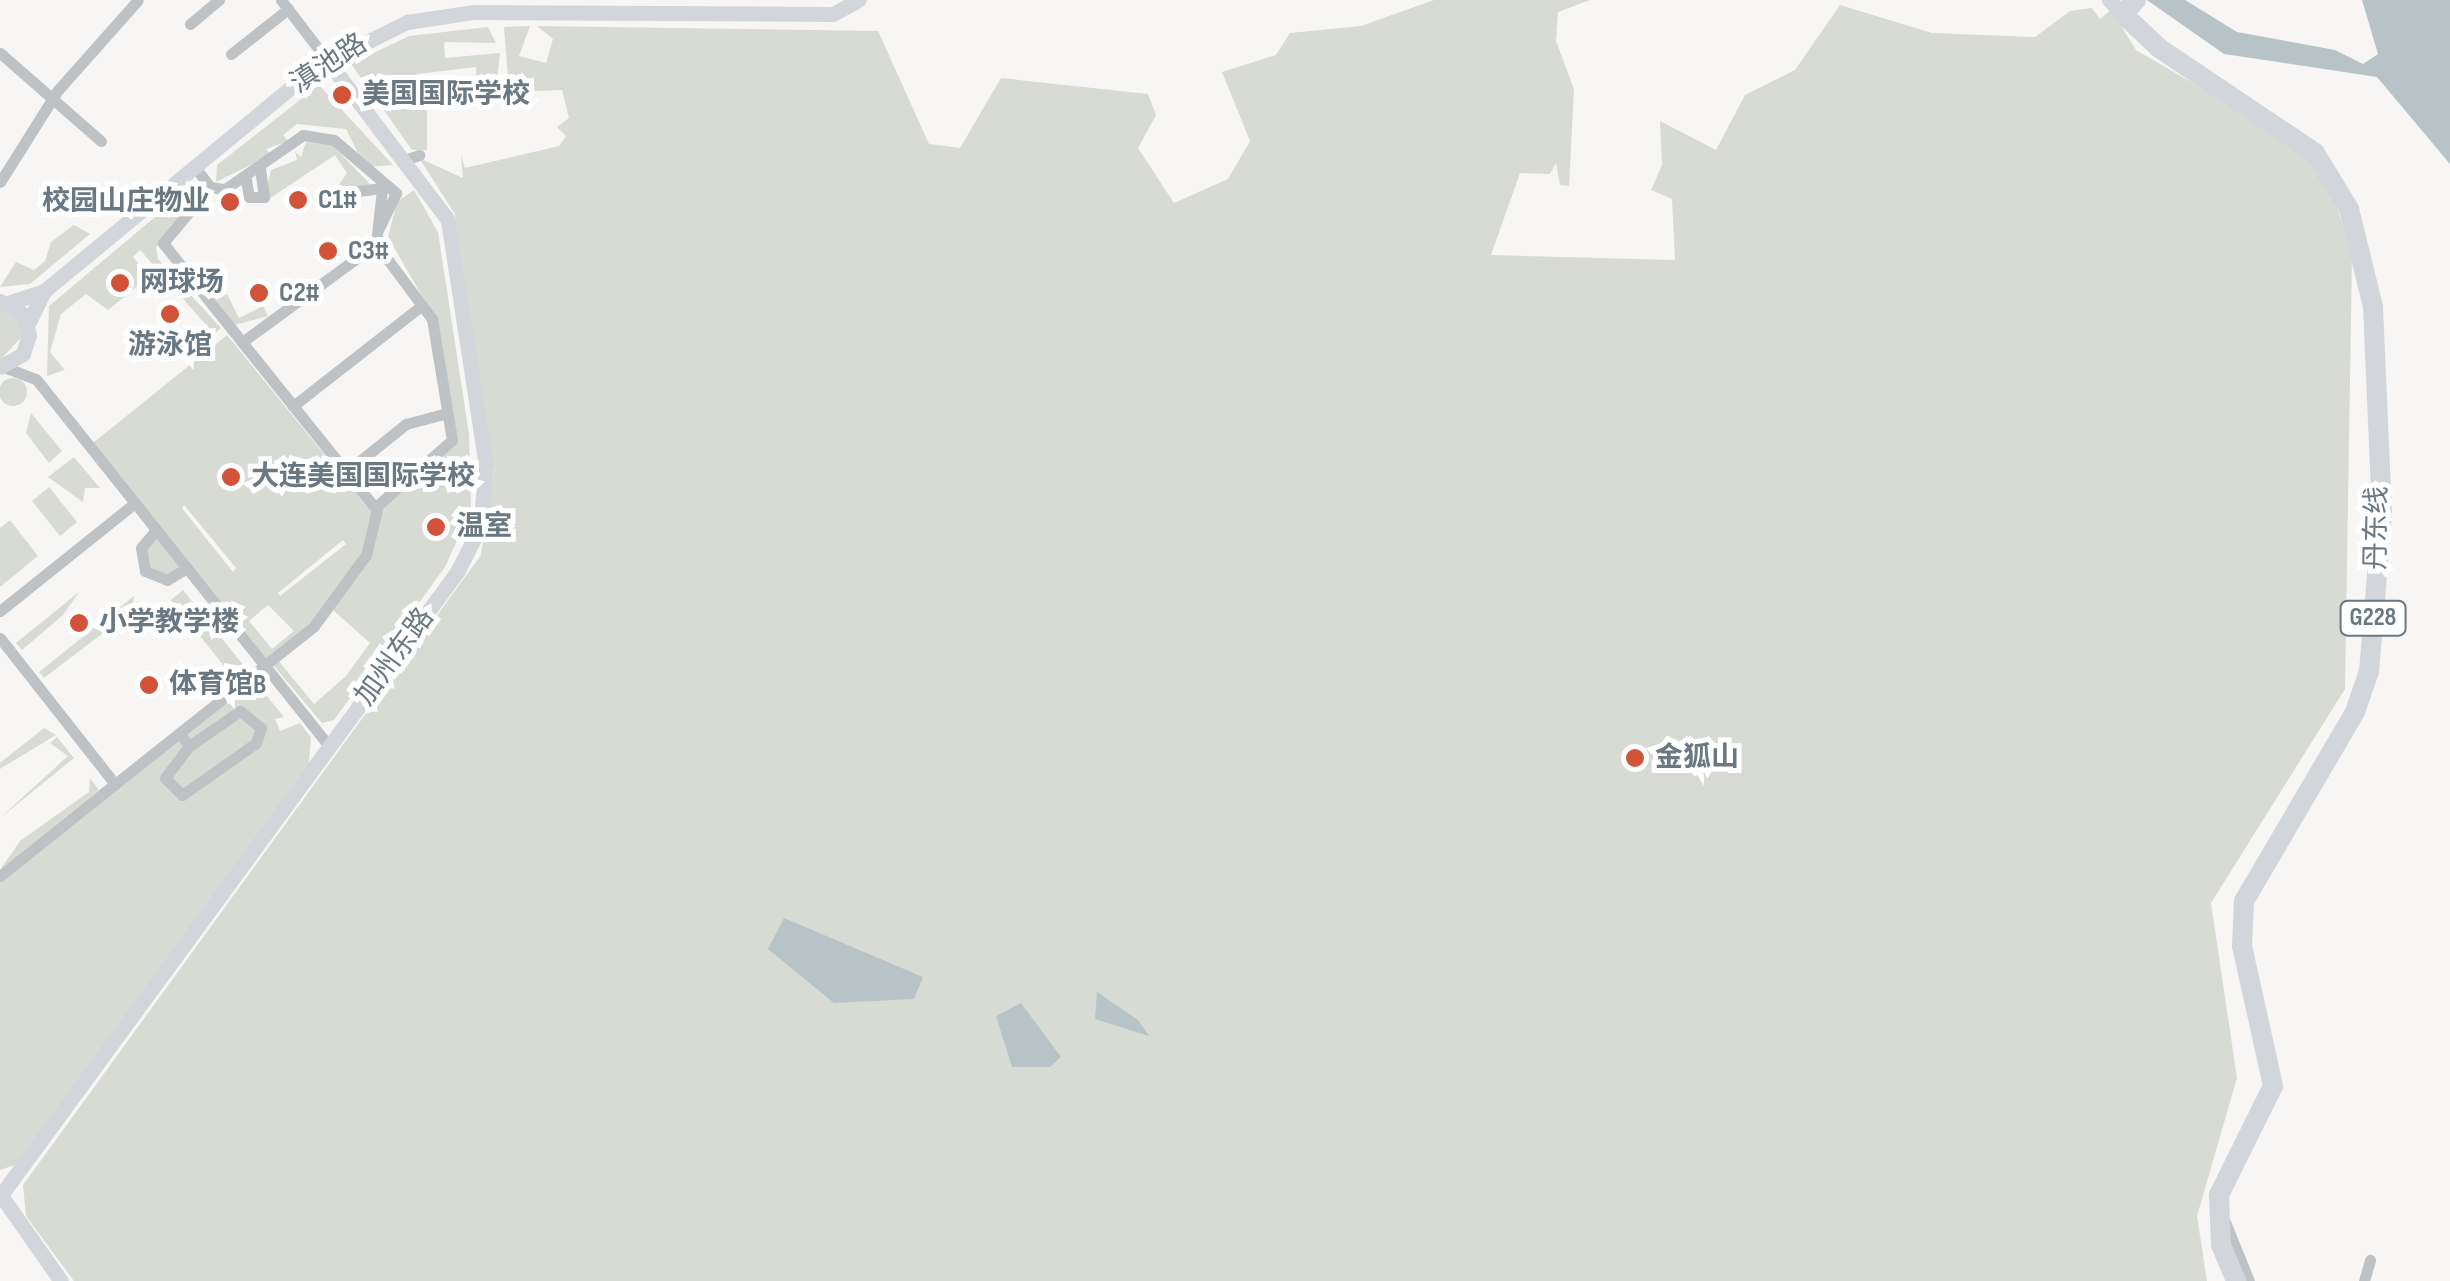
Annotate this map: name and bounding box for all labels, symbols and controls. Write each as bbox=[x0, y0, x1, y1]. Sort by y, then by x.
street label: 滇池路 bbox=[285, 27, 373, 101]
place label: 美国国际学校 bbox=[362, 78, 530, 112]
marker: 美国国际学校 bbox=[331, 84, 353, 106]
place label: C1# bbox=[318, 183, 357, 217]
place label: 校园山庄物业 bbox=[42, 185, 210, 219]
marker: C1# bbox=[287, 189, 309, 211]
marker: 校园山庄物业 bbox=[219, 191, 241, 213]
place label: C3# bbox=[348, 234, 389, 268]
marker: C3# bbox=[317, 240, 339, 262]
place label: 网球场 bbox=[140, 266, 224, 300]
marker: 网球场 bbox=[109, 272, 131, 294]
place label: C2# bbox=[279, 276, 319, 310]
marker: C2# bbox=[248, 282, 270, 304]
marker: 游泳馆 bbox=[159, 303, 181, 325]
place label: 游泳馆 bbox=[128, 329, 212, 363]
place label: 大连美国国际学校 bbox=[251, 460, 475, 494]
marker: 大连美国国际学校 bbox=[220, 466, 242, 488]
street label: 丹东线 bbox=[2359, 486, 2395, 570]
place label: 温室 bbox=[456, 510, 512, 544]
marker: 温室 bbox=[425, 516, 447, 538]
road number: G228 bbox=[2338, 598, 2408, 638]
street label: 加州东路 bbox=[348, 602, 442, 712]
place label: 小学教学楼 bbox=[99, 606, 239, 640]
marker: 小学教学楼 bbox=[68, 612, 90, 634]
place label: 体育馆B bbox=[169, 668, 266, 702]
marker: 体育馆B bbox=[138, 674, 160, 696]
place label: 金狐山 bbox=[1655, 741, 1739, 775]
marker: 金狐山 bbox=[1624, 747, 1646, 769]

